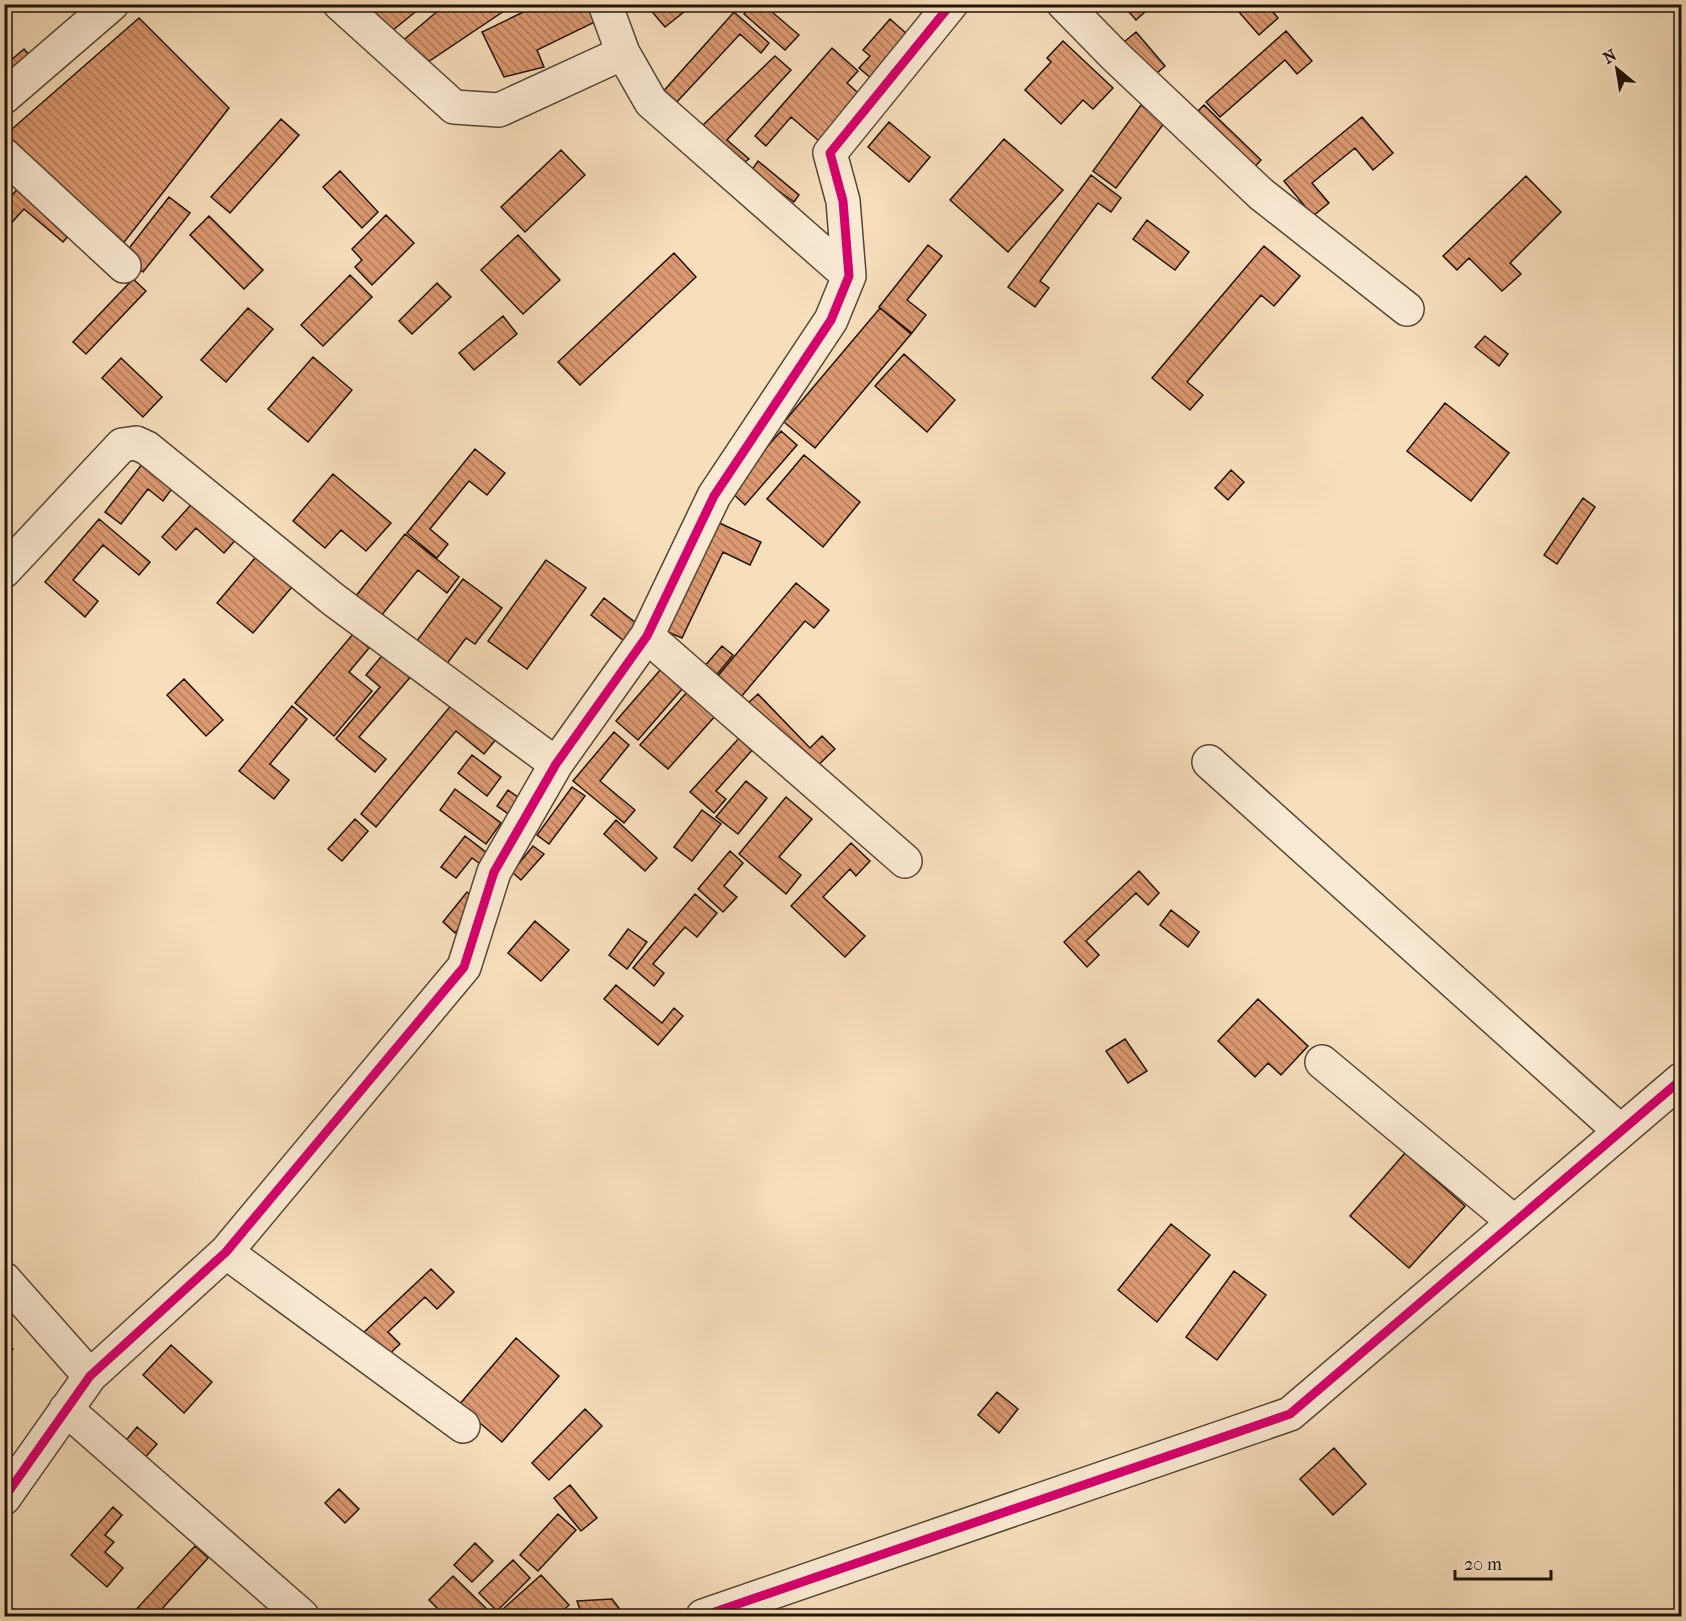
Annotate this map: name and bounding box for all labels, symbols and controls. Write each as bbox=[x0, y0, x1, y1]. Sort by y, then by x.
north arrow bbox=[1587, 39, 1647, 99]
text: N bbox=[1600, 45, 1621, 68]
scale bar bbox=[1455, 1543, 1551, 1581]
text: 20 m bbox=[1464, 1554, 1502, 1575]

